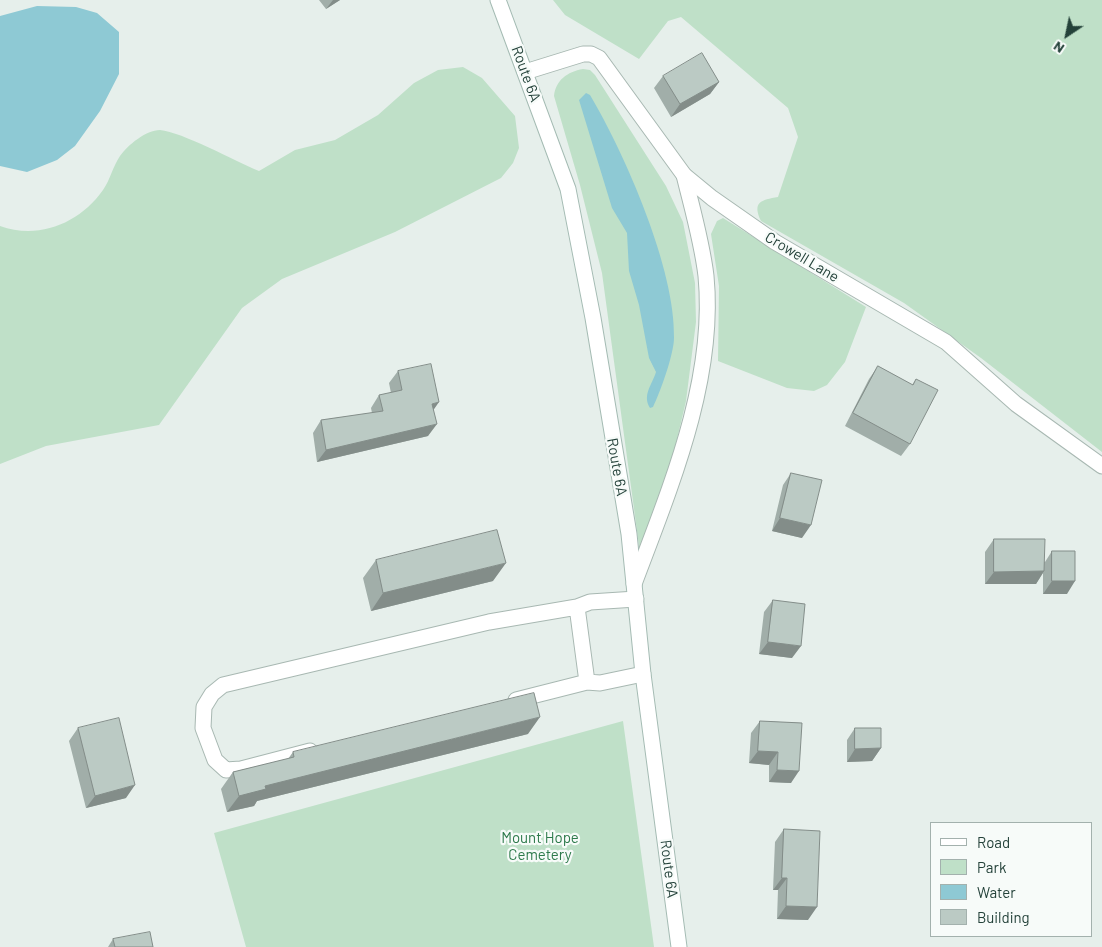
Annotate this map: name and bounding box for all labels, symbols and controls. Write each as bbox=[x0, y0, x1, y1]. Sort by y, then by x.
north arrow bbox=[1042, 10, 1092, 60]
text: N bbox=[1050, 38, 1067, 58]
street label: Route 6A bbox=[508, 43, 544, 105]
street label: Crowell Lane bbox=[762, 228, 842, 286]
street label: Route 6A bbox=[603, 437, 631, 497]
legend bbox=[930, 822, 1092, 937]
park label: Mount Hope Cemetery bbox=[501, 829, 579, 864]
text: Road bbox=[977, 833, 1010, 851]
street label: Route 6A bbox=[657, 839, 681, 899]
text: Park bbox=[977, 858, 1006, 876]
text: Water bbox=[977, 883, 1016, 901]
text: Building bbox=[977, 908, 1030, 926]

